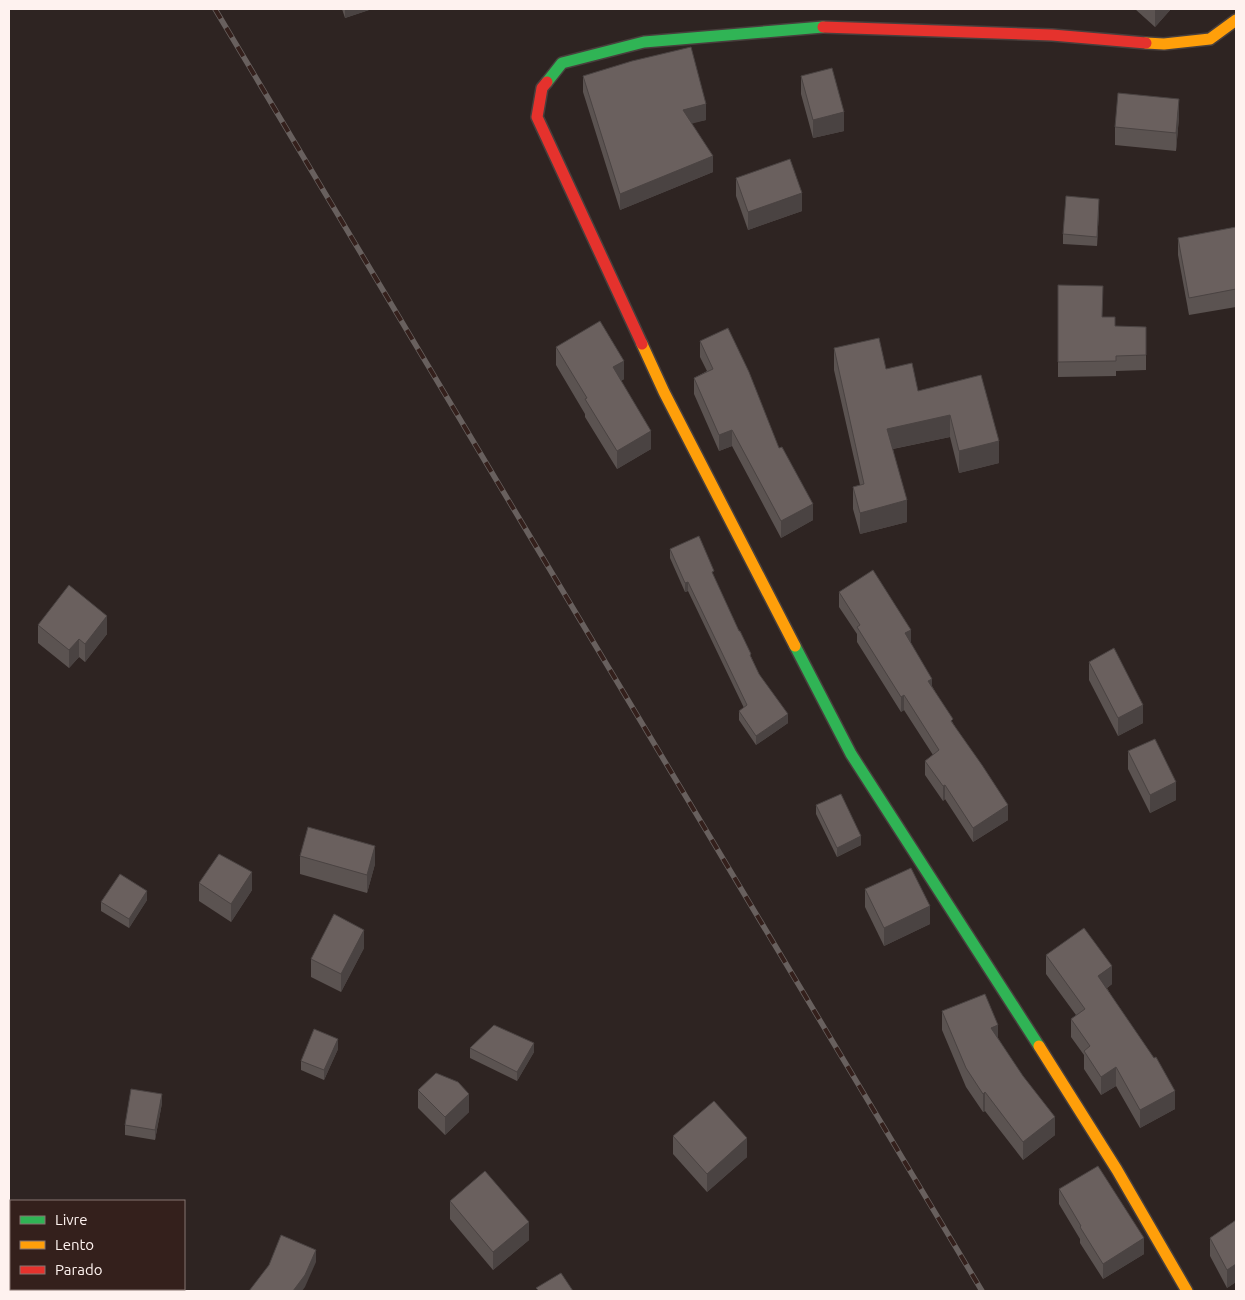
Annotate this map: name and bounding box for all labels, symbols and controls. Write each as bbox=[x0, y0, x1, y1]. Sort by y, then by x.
legend bbox=[10, 1200, 185, 1290]
text: Livre bbox=[55, 1211, 88, 1228]
text: Lento bbox=[55, 1236, 94, 1253]
text: Parado bbox=[55, 1261, 102, 1278]

